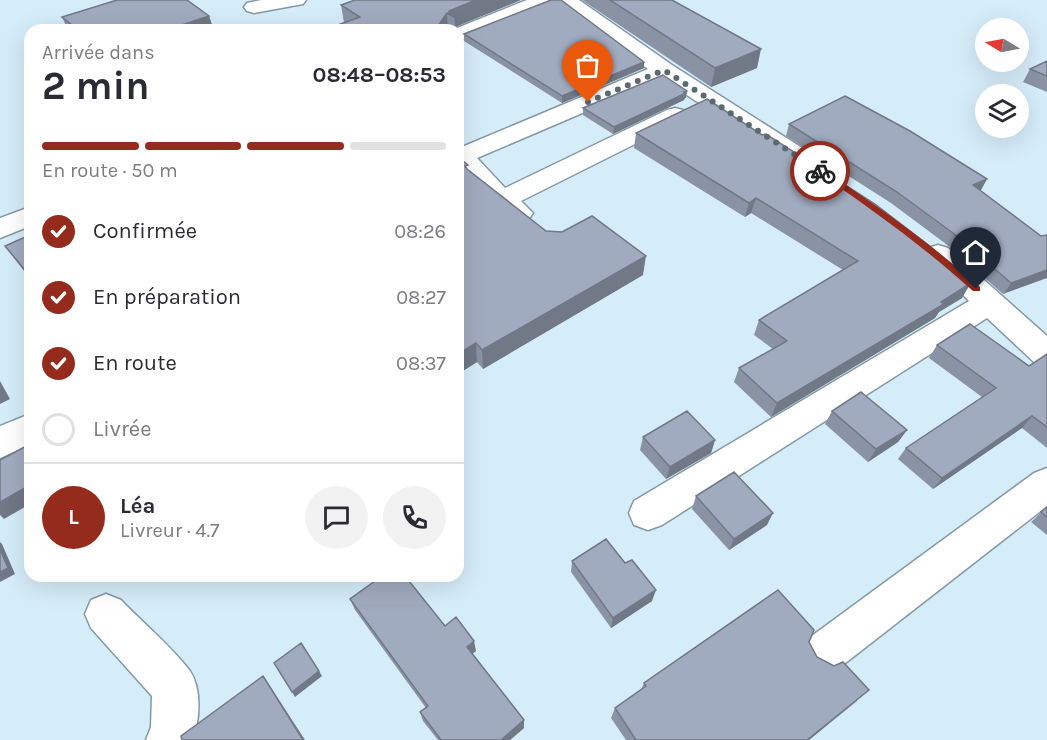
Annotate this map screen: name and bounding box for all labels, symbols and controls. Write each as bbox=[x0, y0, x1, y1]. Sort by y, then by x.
north arrow bbox=[975, 18, 1029, 72]
map controls bbox=[975, 18, 1029, 138]
pin bbox=[562, 40, 613, 102]
text: Arrivée dans bbox=[42, 41, 155, 64]
icon: bag bbox=[571, 49, 604, 82]
text: 08:48–08:53 bbox=[313, 62, 446, 88]
text: 2 min bbox=[42, 63, 150, 109]
button: layers bbox=[975, 84, 1029, 138]
courier bbox=[790, 141, 850, 201]
icon: bike bbox=[804, 155, 837, 188]
text: En route · 50 m bbox=[42, 159, 178, 182]
icon: check bbox=[42, 215, 75, 248]
text: Confirmée bbox=[93, 218, 197, 244]
text: 08:26 bbox=[394, 220, 446, 243]
pin bbox=[950, 227, 1001, 289]
icon: home bbox=[959, 236, 992, 269]
icon: check bbox=[42, 281, 75, 314]
text: En préparation bbox=[93, 284, 241, 310]
text: 08:27 bbox=[396, 286, 446, 309]
icon: check bbox=[42, 347, 75, 380]
text: En route bbox=[93, 350, 177, 376]
text: 08:37 bbox=[396, 352, 446, 375]
text: Livrée bbox=[93, 416, 151, 442]
button: chat bbox=[305, 486, 368, 549]
button: phone bbox=[383, 486, 446, 549]
text: Léa bbox=[120, 493, 155, 519]
text: L bbox=[68, 504, 79, 530]
text: Livreur · 4.7 bbox=[120, 519, 219, 542]

